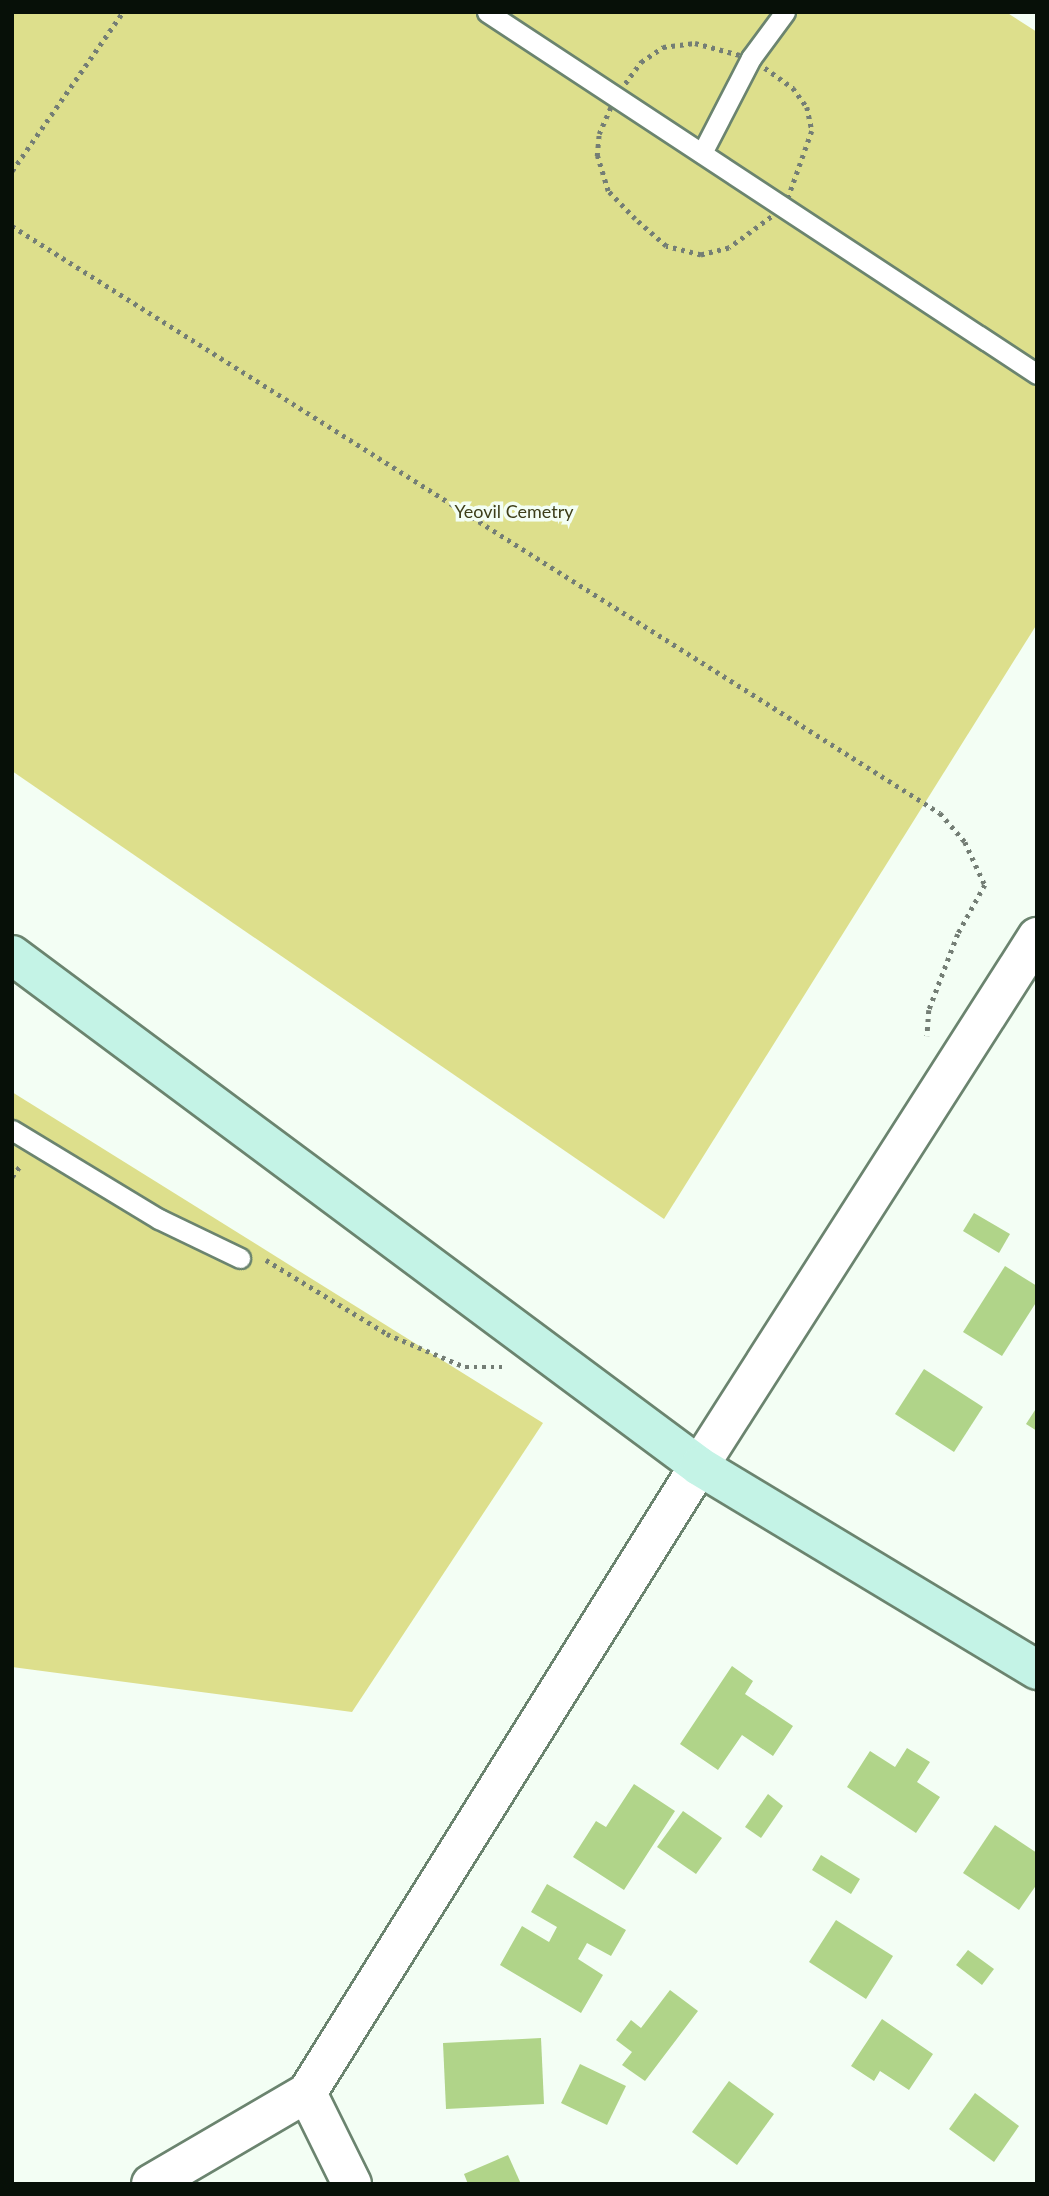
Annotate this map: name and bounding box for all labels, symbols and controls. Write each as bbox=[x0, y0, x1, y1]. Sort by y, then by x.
park label: Yeovil Cemetry bbox=[454, 500, 574, 522]

